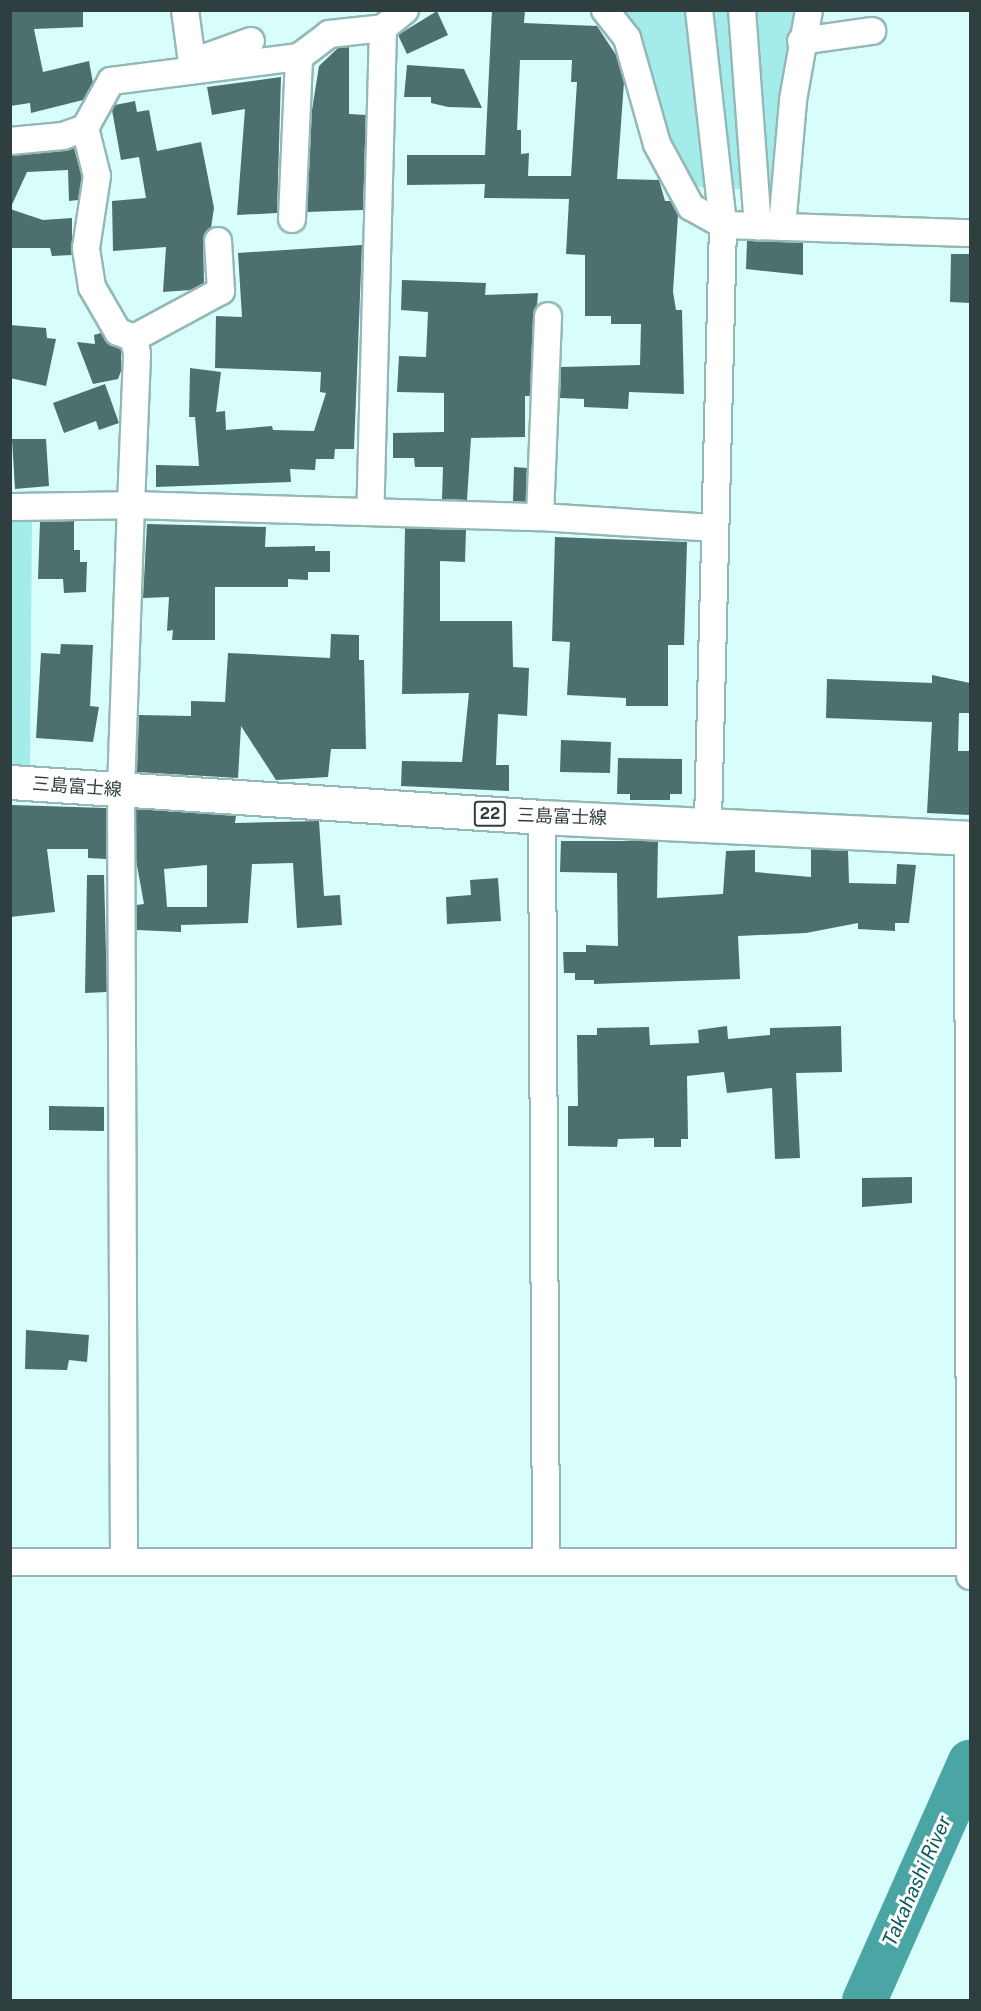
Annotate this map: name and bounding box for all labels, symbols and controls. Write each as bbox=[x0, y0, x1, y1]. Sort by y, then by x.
street label: 三島富士線 bbox=[31, 773, 123, 801]
road number: 22 bbox=[474, 801, 506, 827]
street label: 三島富士線 bbox=[517, 805, 607, 829]
water label: Takahashi River bbox=[878, 1812, 956, 1950]

